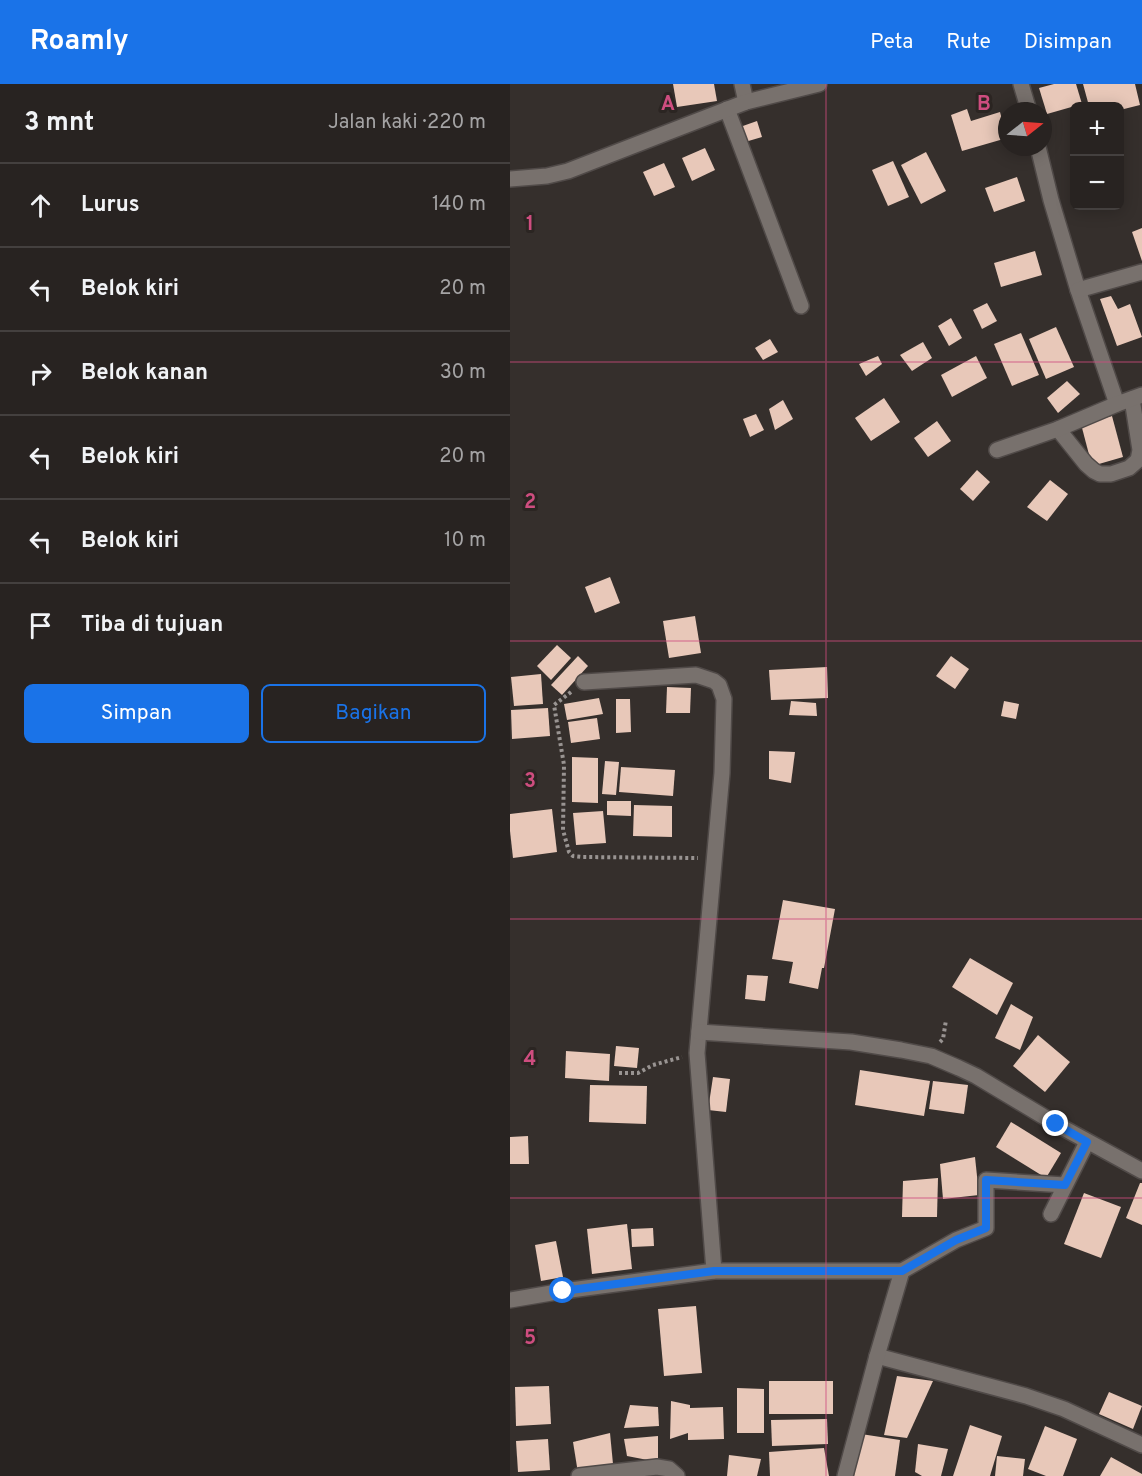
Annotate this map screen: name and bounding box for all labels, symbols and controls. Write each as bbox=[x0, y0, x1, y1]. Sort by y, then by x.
text: Roamly bbox=[30, 24, 129, 60]
text: Peta bbox=[870, 29, 913, 56]
text: Rute bbox=[946, 29, 991, 56]
text: Disimpan bbox=[1024, 29, 1112, 56]
text: A bbox=[661, 92, 675, 118]
text: B bbox=[977, 92, 991, 118]
north arrow bbox=[998, 102, 1052, 156]
map controls bbox=[1070, 102, 1124, 210]
button: + bbox=[1070, 102, 1124, 156]
text: 3 mnt bbox=[24, 107, 94, 140]
text: Jalan kaki · 220 m bbox=[328, 110, 486, 136]
button: − bbox=[1070, 156, 1124, 210]
icon: ahead bbox=[24, 189, 57, 222]
text: Lurus bbox=[81, 192, 140, 219]
text: 140 m bbox=[432, 192, 486, 218]
text: 1 bbox=[526, 212, 534, 238]
icon: left bbox=[24, 273, 57, 306]
text: Belok kiri bbox=[81, 276, 179, 303]
text: 20 m bbox=[439, 276, 486, 302]
icon: right bbox=[24, 357, 57, 390]
text: Belok kanan bbox=[81, 360, 208, 387]
text: 30 m bbox=[440, 360, 486, 386]
icon: left bbox=[24, 441, 57, 474]
text: Belok kiri bbox=[81, 444, 179, 471]
text: 20 m bbox=[439, 444, 486, 470]
text: 2 bbox=[524, 490, 536, 516]
icon: left bbox=[24, 525, 57, 558]
text: Belok kiri bbox=[81, 528, 179, 555]
text: 10 m bbox=[444, 528, 486, 554]
icon: arrive bbox=[24, 609, 57, 642]
text: Tiba di tujuan bbox=[81, 612, 223, 639]
button: Simpan bbox=[24, 684, 249, 743]
button: Bagikan bbox=[261, 684, 486, 743]
text: 3 bbox=[524, 769, 536, 795]
text: 4 bbox=[524, 1047, 536, 1073]
route end bbox=[1042, 1110, 1068, 1136]
route start bbox=[549, 1277, 575, 1303]
text: 5 bbox=[524, 1326, 536, 1352]

